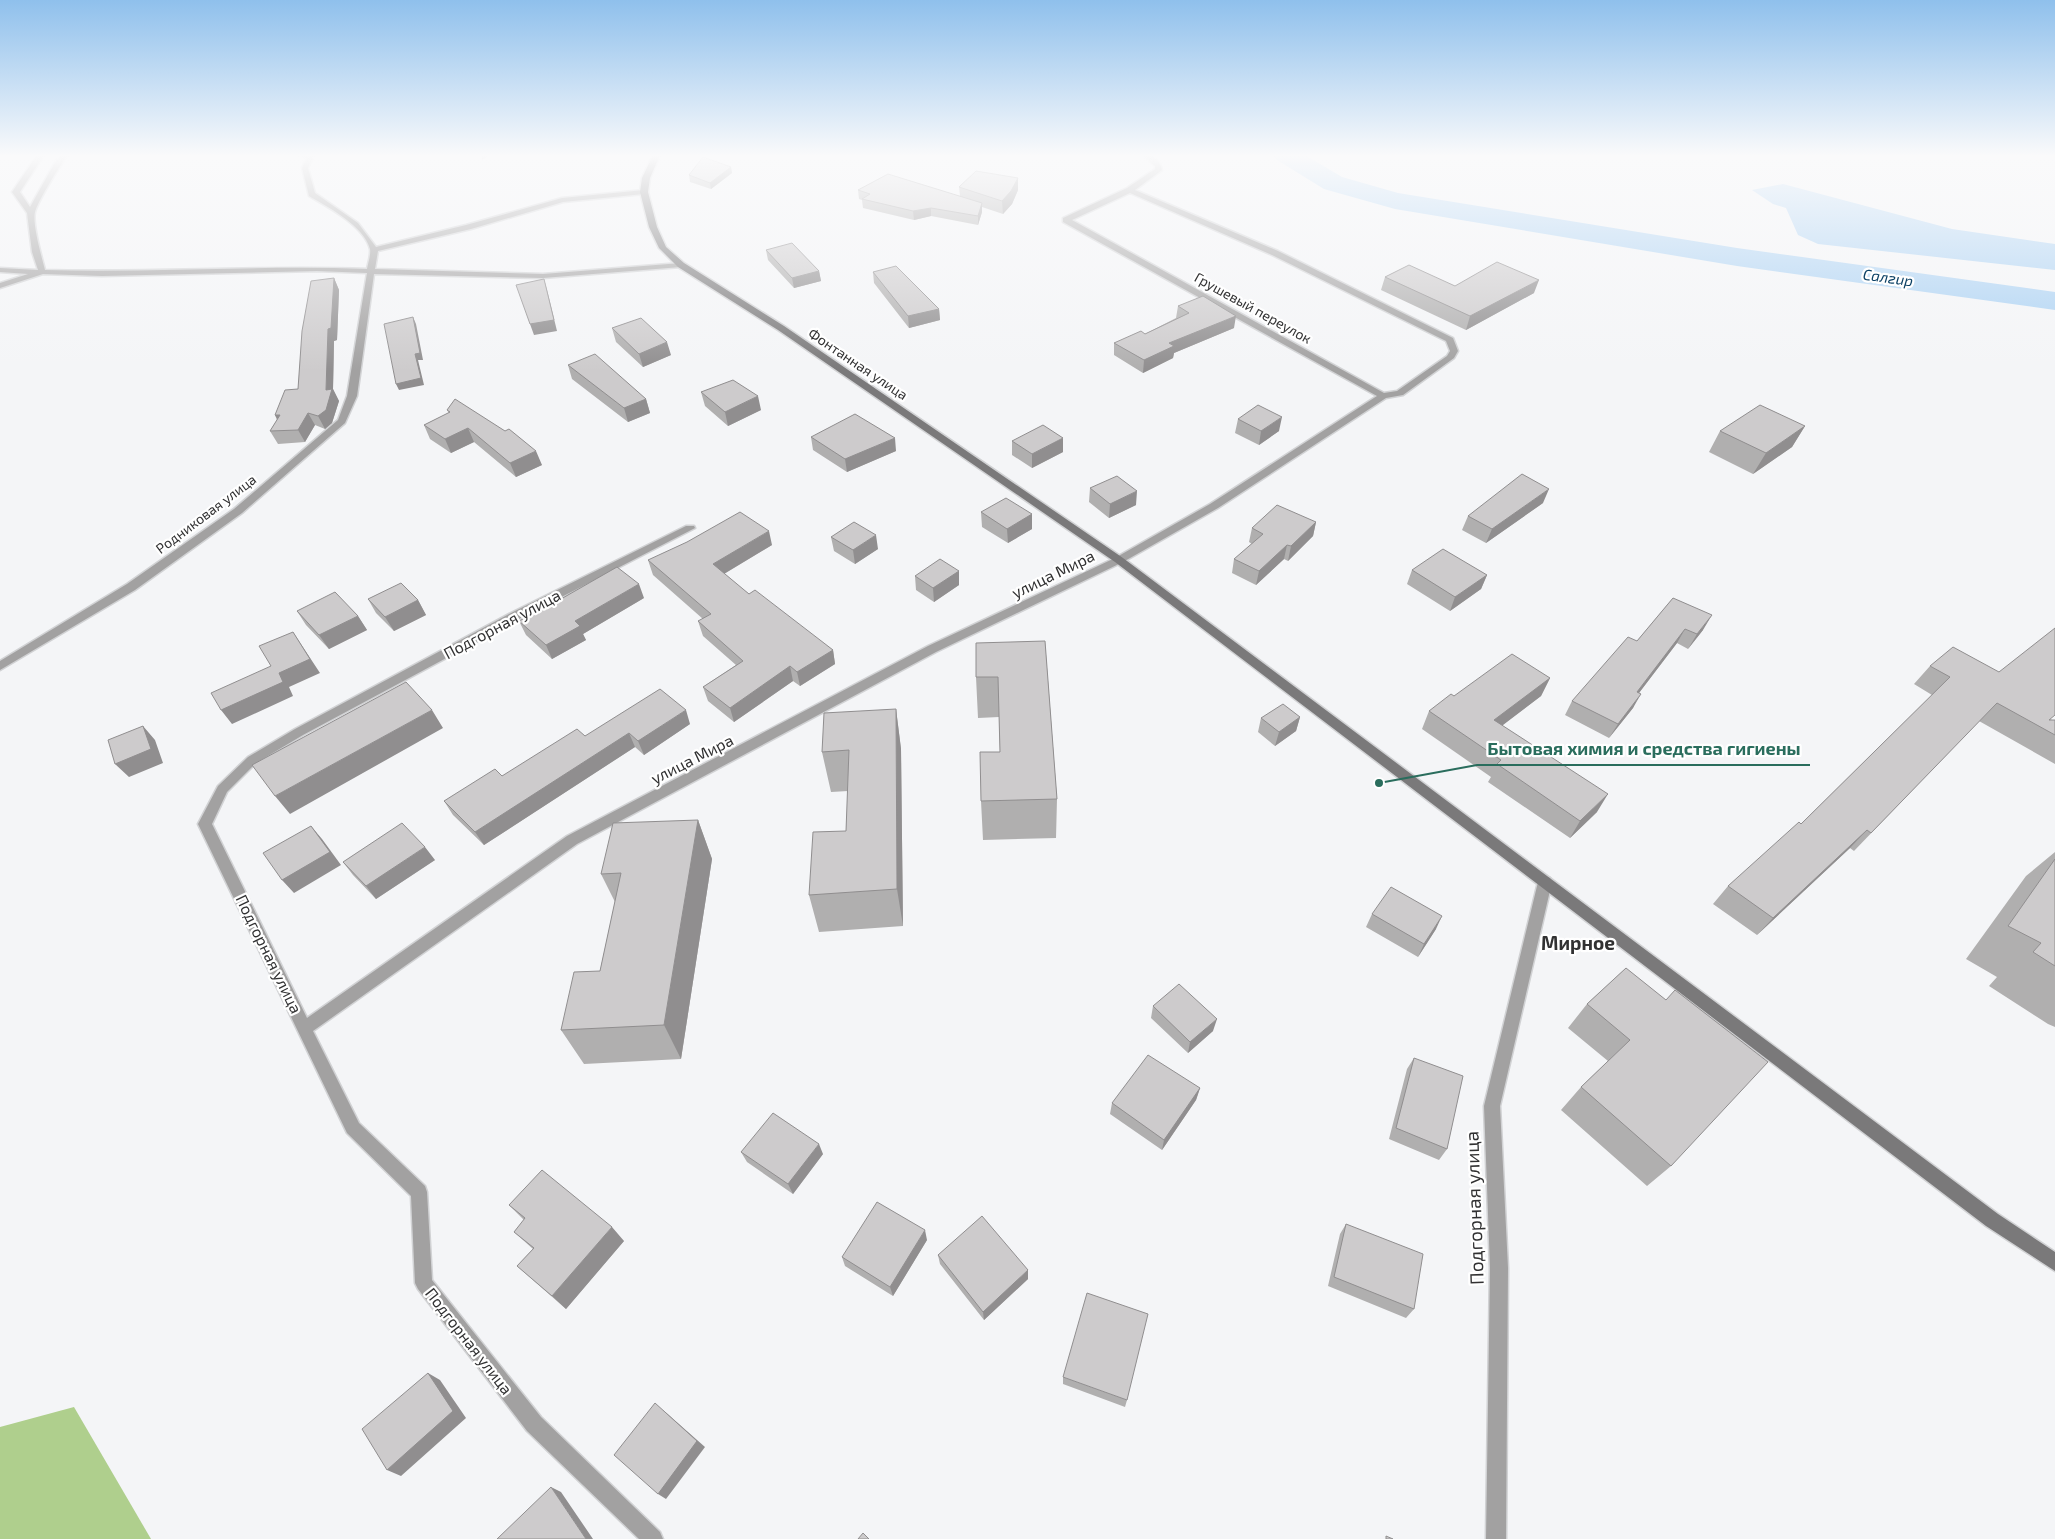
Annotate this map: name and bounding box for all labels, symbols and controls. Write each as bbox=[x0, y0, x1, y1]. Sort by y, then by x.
water label: Салгир bbox=[1862, 265, 1914, 289]
street label: Грушевый переулок bbox=[1192, 268, 1315, 347]
street label: Фонтанная улица bbox=[805, 324, 911, 403]
street label: Родниковая улица bbox=[152, 470, 259, 557]
street label: улица Мира bbox=[1008, 545, 1098, 603]
street label: Подгорная улица bbox=[440, 585, 564, 663]
street label: улица Мира bbox=[647, 730, 737, 788]
callout: Бытовая химия и средства гигиены bbox=[1477, 732, 1810, 765]
text: Бытовая химия и средства гигиены bbox=[1487, 737, 1801, 759]
street label: Подгорная улица bbox=[232, 891, 306, 1017]
district label: Мирное bbox=[1541, 931, 1615, 954]
street label: Подгорная улица bbox=[1459, 1131, 1489, 1285]
street label: Подгорная улица bbox=[421, 1284, 517, 1398]

